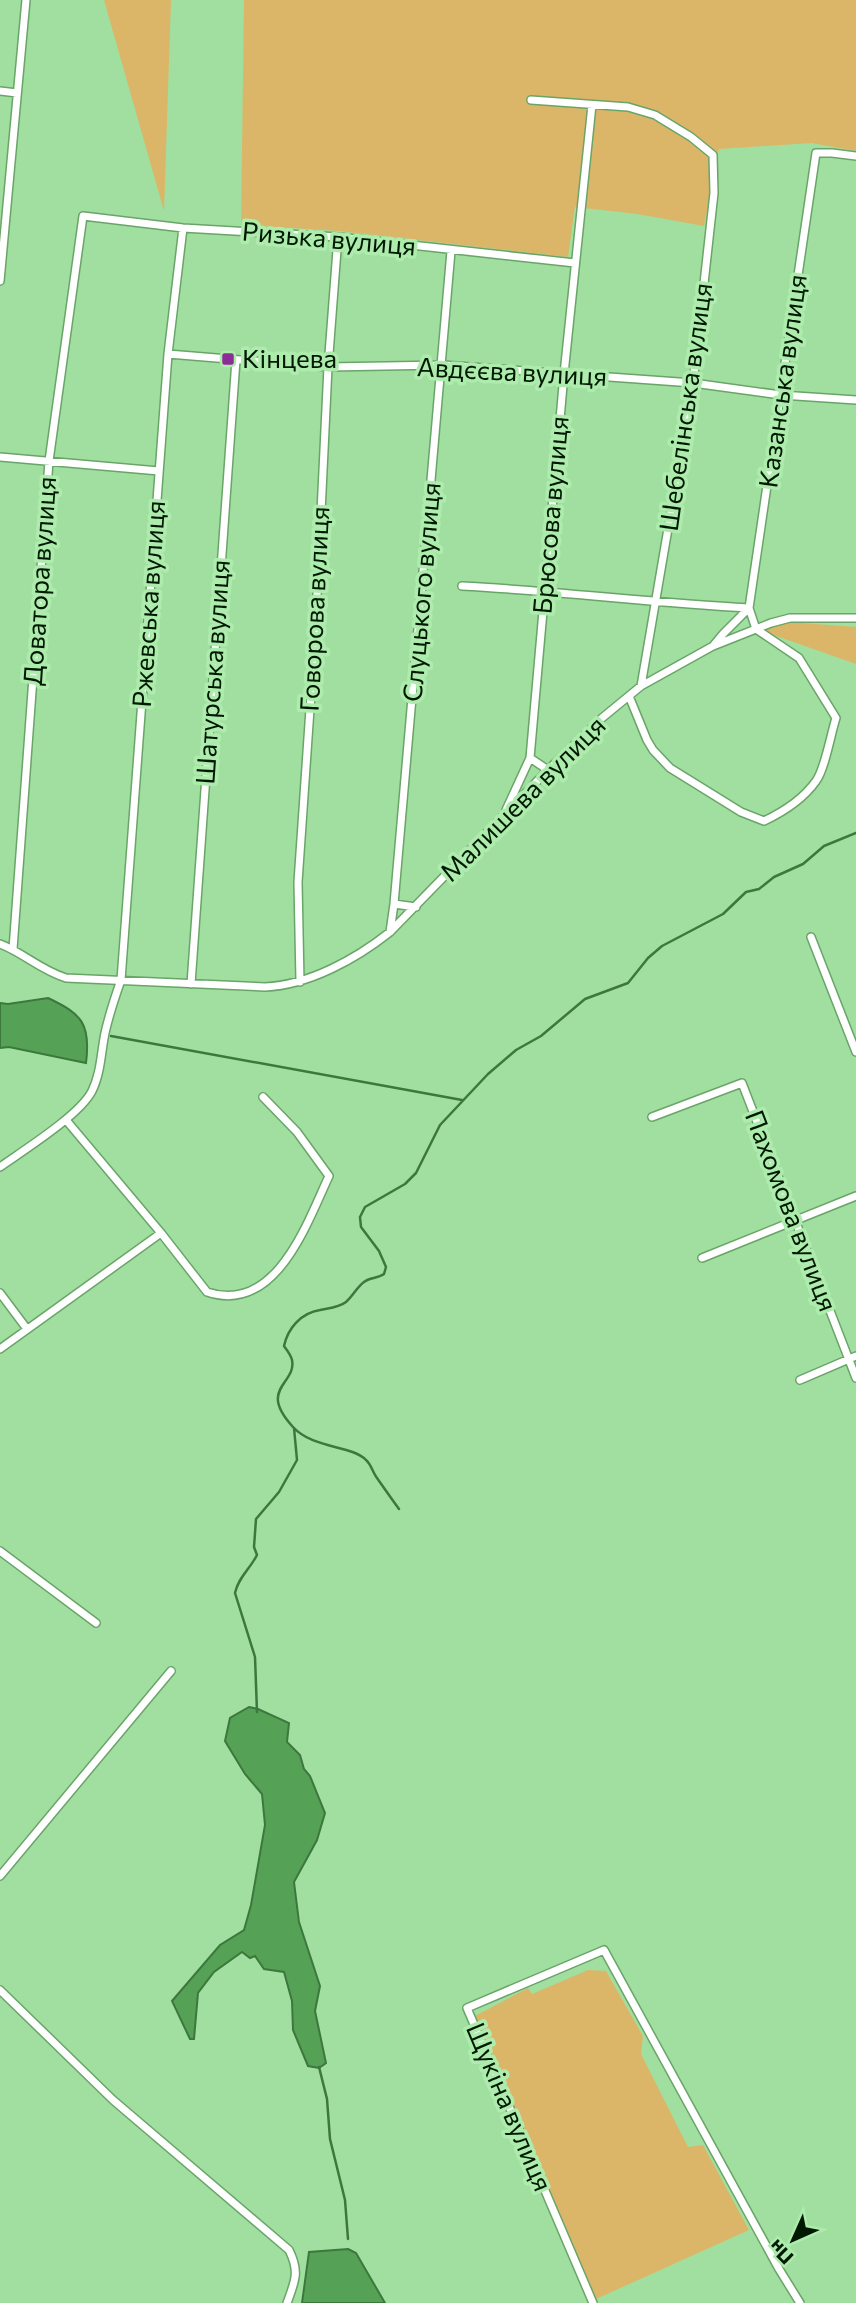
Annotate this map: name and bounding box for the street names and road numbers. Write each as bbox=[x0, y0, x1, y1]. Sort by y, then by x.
street label: Ризька вулиця bbox=[241, 214, 417, 261]
street label: Казанська вулиця bbox=[751, 272, 812, 490]
street label: Шебелінська вулиця bbox=[652, 281, 717, 533]
street label: Авдєєва вулиця bbox=[416, 350, 608, 391]
street label: Брюсова вулиця bbox=[525, 415, 574, 615]
street label: Доватора вулиця bbox=[16, 475, 61, 686]
street label: Слуцького вулиця bbox=[395, 481, 446, 703]
street label: Ржевська вулиця bbox=[125, 499, 170, 708]
street label: Говорова вулиця bbox=[293, 505, 334, 712]
street label: Шатурська вулиця bbox=[188, 559, 235, 785]
street label: Малишева вулиця bbox=[433, 709, 611, 887]
street label: Пахомова вулиця bbox=[740, 1106, 845, 1315]
street label: Щукіна вулиця bbox=[461, 2017, 560, 2195]

